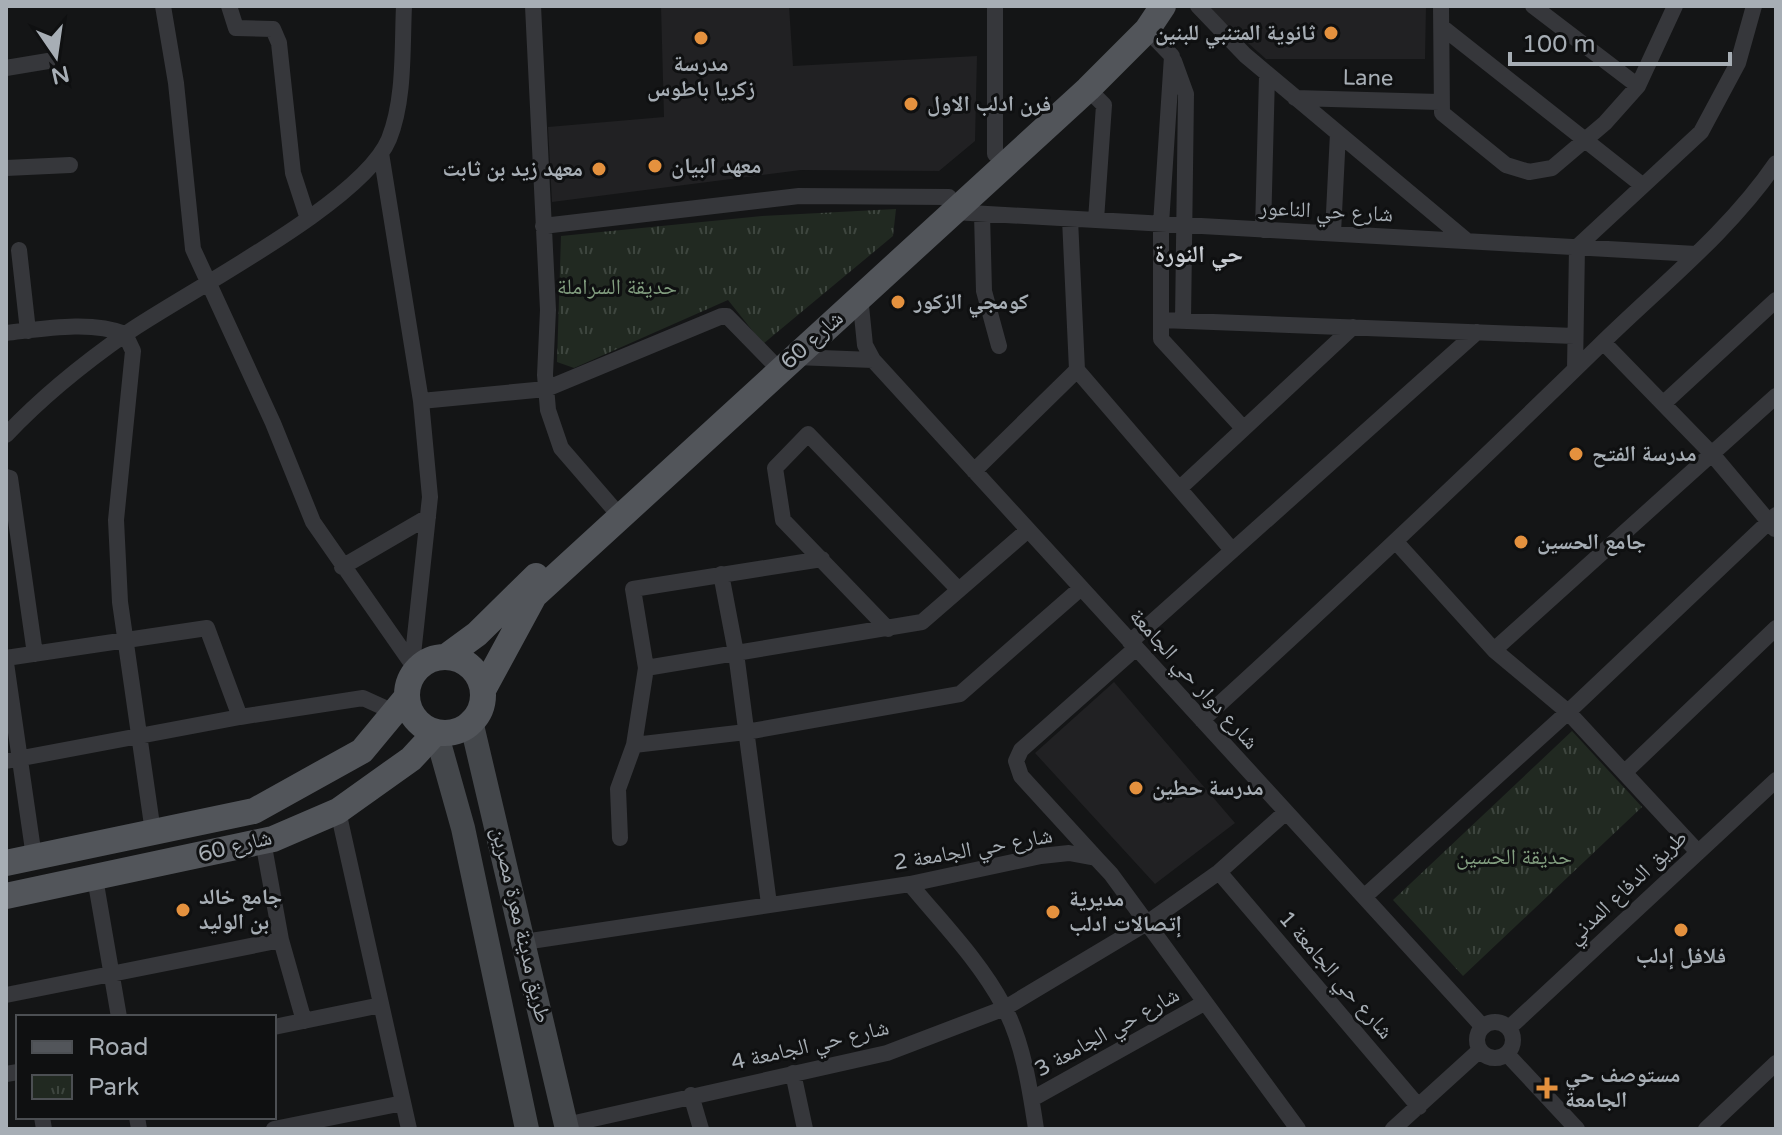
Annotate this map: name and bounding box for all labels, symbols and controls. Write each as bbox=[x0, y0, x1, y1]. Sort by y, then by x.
north arrow bbox=[16, 16, 96, 96]
scale bar bbox=[1510, 16, 1730, 66]
place label: ثانوية المتنبي للبنين bbox=[1155, 20, 1315, 49]
marker: ثانوية المتنبي للبنين bbox=[1322, 24, 1340, 42]
marker: مدرسة زكريا باطوس bbox=[692, 29, 710, 47]
text: 100 m bbox=[1522, 30, 1596, 59]
place label: مدرسة زكريا باطوس bbox=[647, 51, 755, 102]
text: N bbox=[49, 60, 72, 89]
street label: Lane bbox=[1342, 65, 1394, 91]
place label: فرن ادلب الاول bbox=[927, 91, 1051, 117]
marker: فرن ادلب الاول bbox=[902, 95, 920, 113]
place label: معهد البيان bbox=[671, 153, 761, 179]
place label: معهد زيد بن ثابت bbox=[443, 156, 583, 182]
marker: معهد البيان bbox=[646, 157, 664, 175]
marker: معهد زيد بن ثابت bbox=[590, 160, 608, 178]
street label: شارع حي الناعور bbox=[1257, 194, 1394, 231]
district label: حي النورة bbox=[1155, 240, 1243, 272]
park label: حديقة السراملة bbox=[557, 274, 677, 300]
place label: كومجي الزكور bbox=[913, 289, 1029, 318]
marker: كومجي الزكور bbox=[889, 293, 907, 311]
street label: شارع 60 bbox=[775, 305, 849, 375]
place label: مدرسة الفتح bbox=[1592, 441, 1697, 468]
marker: مدرسة الفتح bbox=[1567, 445, 1585, 463]
place label: جامع الحسين bbox=[1537, 529, 1646, 556]
marker: جامع الحسين bbox=[1512, 533, 1530, 551]
street label: شارع دوار حي الجامعة bbox=[1121, 603, 1264, 757]
place label: مدرسة حطين bbox=[1152, 775, 1264, 801]
marker: مدرسة حطين bbox=[1127, 779, 1145, 797]
street label: شارع حي الجامعة 2 bbox=[891, 822, 1055, 879]
street label: شارع 60 bbox=[195, 824, 275, 868]
street label: طريق الدفاع المدني bbox=[1561, 824, 1695, 952]
street label: طريق مدينة معرة مصرين bbox=[486, 825, 556, 1025]
park label: حديقة الحسين bbox=[1456, 844, 1572, 870]
place label: جامع خالد بن الوليد bbox=[199, 884, 282, 935]
place label: مديرية إتصالات ادلب bbox=[1069, 886, 1182, 938]
marker: جامع خالد بن الوليد bbox=[174, 901, 192, 919]
marker: مديرية إتصالات ادلب bbox=[1044, 903, 1062, 921]
street label: شارع حي الجامعة 1 bbox=[1271, 906, 1399, 1047]
marker: فلافل إدلب bbox=[1672, 921, 1690, 939]
place label: فلافل إدلب bbox=[1636, 943, 1726, 970]
street label: شارع حي الجامعة 3 bbox=[1030, 982, 1186, 1086]
street label: شارع حي الجامعة 4 bbox=[729, 1014, 892, 1079]
legend bbox=[16, 1015, 276, 1119]
text: Road bbox=[88, 1033, 148, 1062]
place label: مستوصف حي الجامعة bbox=[1565, 1062, 1680, 1113]
text: Park bbox=[88, 1073, 139, 1102]
marker: مستوصف حي الجامعة bbox=[1536, 1077, 1558, 1099]

